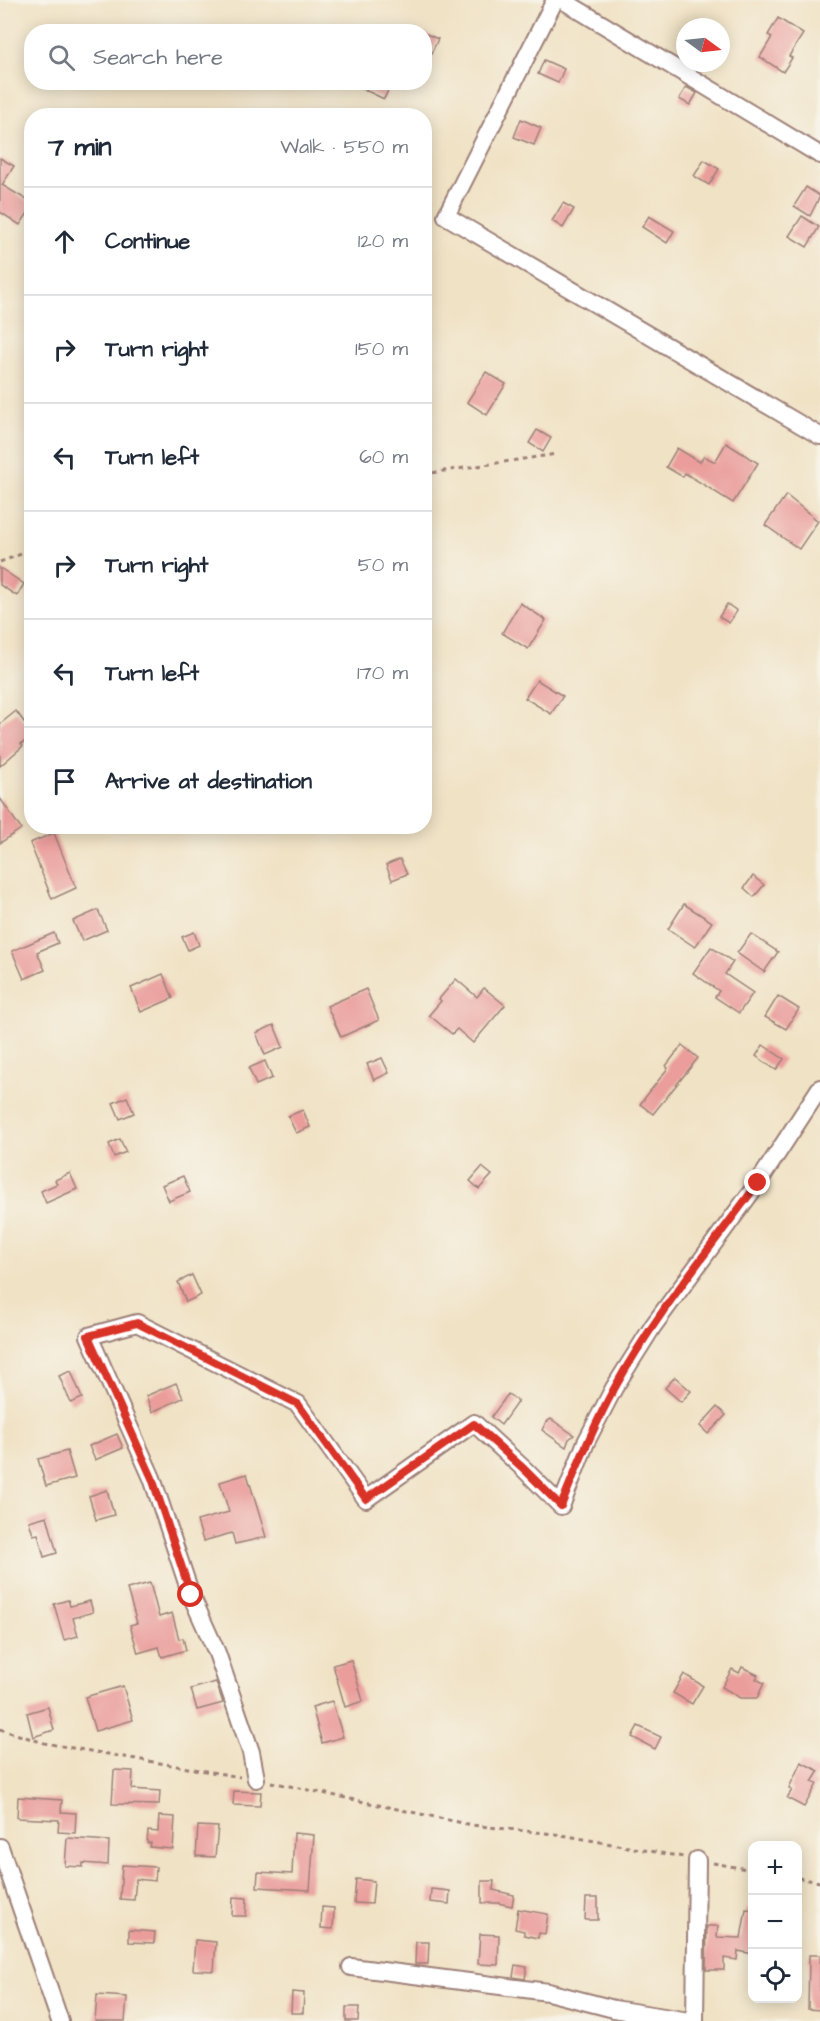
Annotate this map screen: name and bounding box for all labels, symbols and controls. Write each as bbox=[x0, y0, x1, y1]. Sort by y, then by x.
north arrow bbox=[676, 18, 730, 72]
search box bbox=[24, 24, 432, 90]
icon: search bbox=[45, 41, 78, 74]
text: Search here bbox=[93, 42, 223, 73]
text: 7 min bbox=[48, 129, 112, 165]
text: Walk · 550 m bbox=[280, 133, 408, 161]
icon: ahead bbox=[48, 225, 81, 258]
text: Continue bbox=[105, 226, 190, 257]
text: 120 m bbox=[358, 227, 408, 255]
icon: right bbox=[48, 333, 81, 366]
text: Turn right bbox=[105, 334, 208, 365]
text: 150 m bbox=[355, 335, 408, 363]
icon: left bbox=[48, 441, 81, 474]
text: Turn left bbox=[105, 442, 199, 473]
text: 60 m bbox=[359, 443, 408, 471]
icon: right bbox=[48, 549, 81, 582]
text: Turn right bbox=[105, 550, 208, 581]
text: 50 m bbox=[358, 551, 408, 579]
icon: left bbox=[48, 657, 81, 690]
text: Turn left bbox=[105, 658, 199, 689]
text: 170 m bbox=[357, 659, 408, 687]
icon: arrive bbox=[48, 765, 81, 798]
text: Arrive at destination bbox=[105, 766, 312, 797]
route end bbox=[744, 1169, 770, 1195]
route start bbox=[177, 1581, 203, 1607]
map controls bbox=[748, 1841, 802, 2003]
button: + bbox=[748, 1841, 802, 1895]
button: − bbox=[748, 1895, 802, 1949]
button: locate bbox=[748, 1949, 802, 2003]

